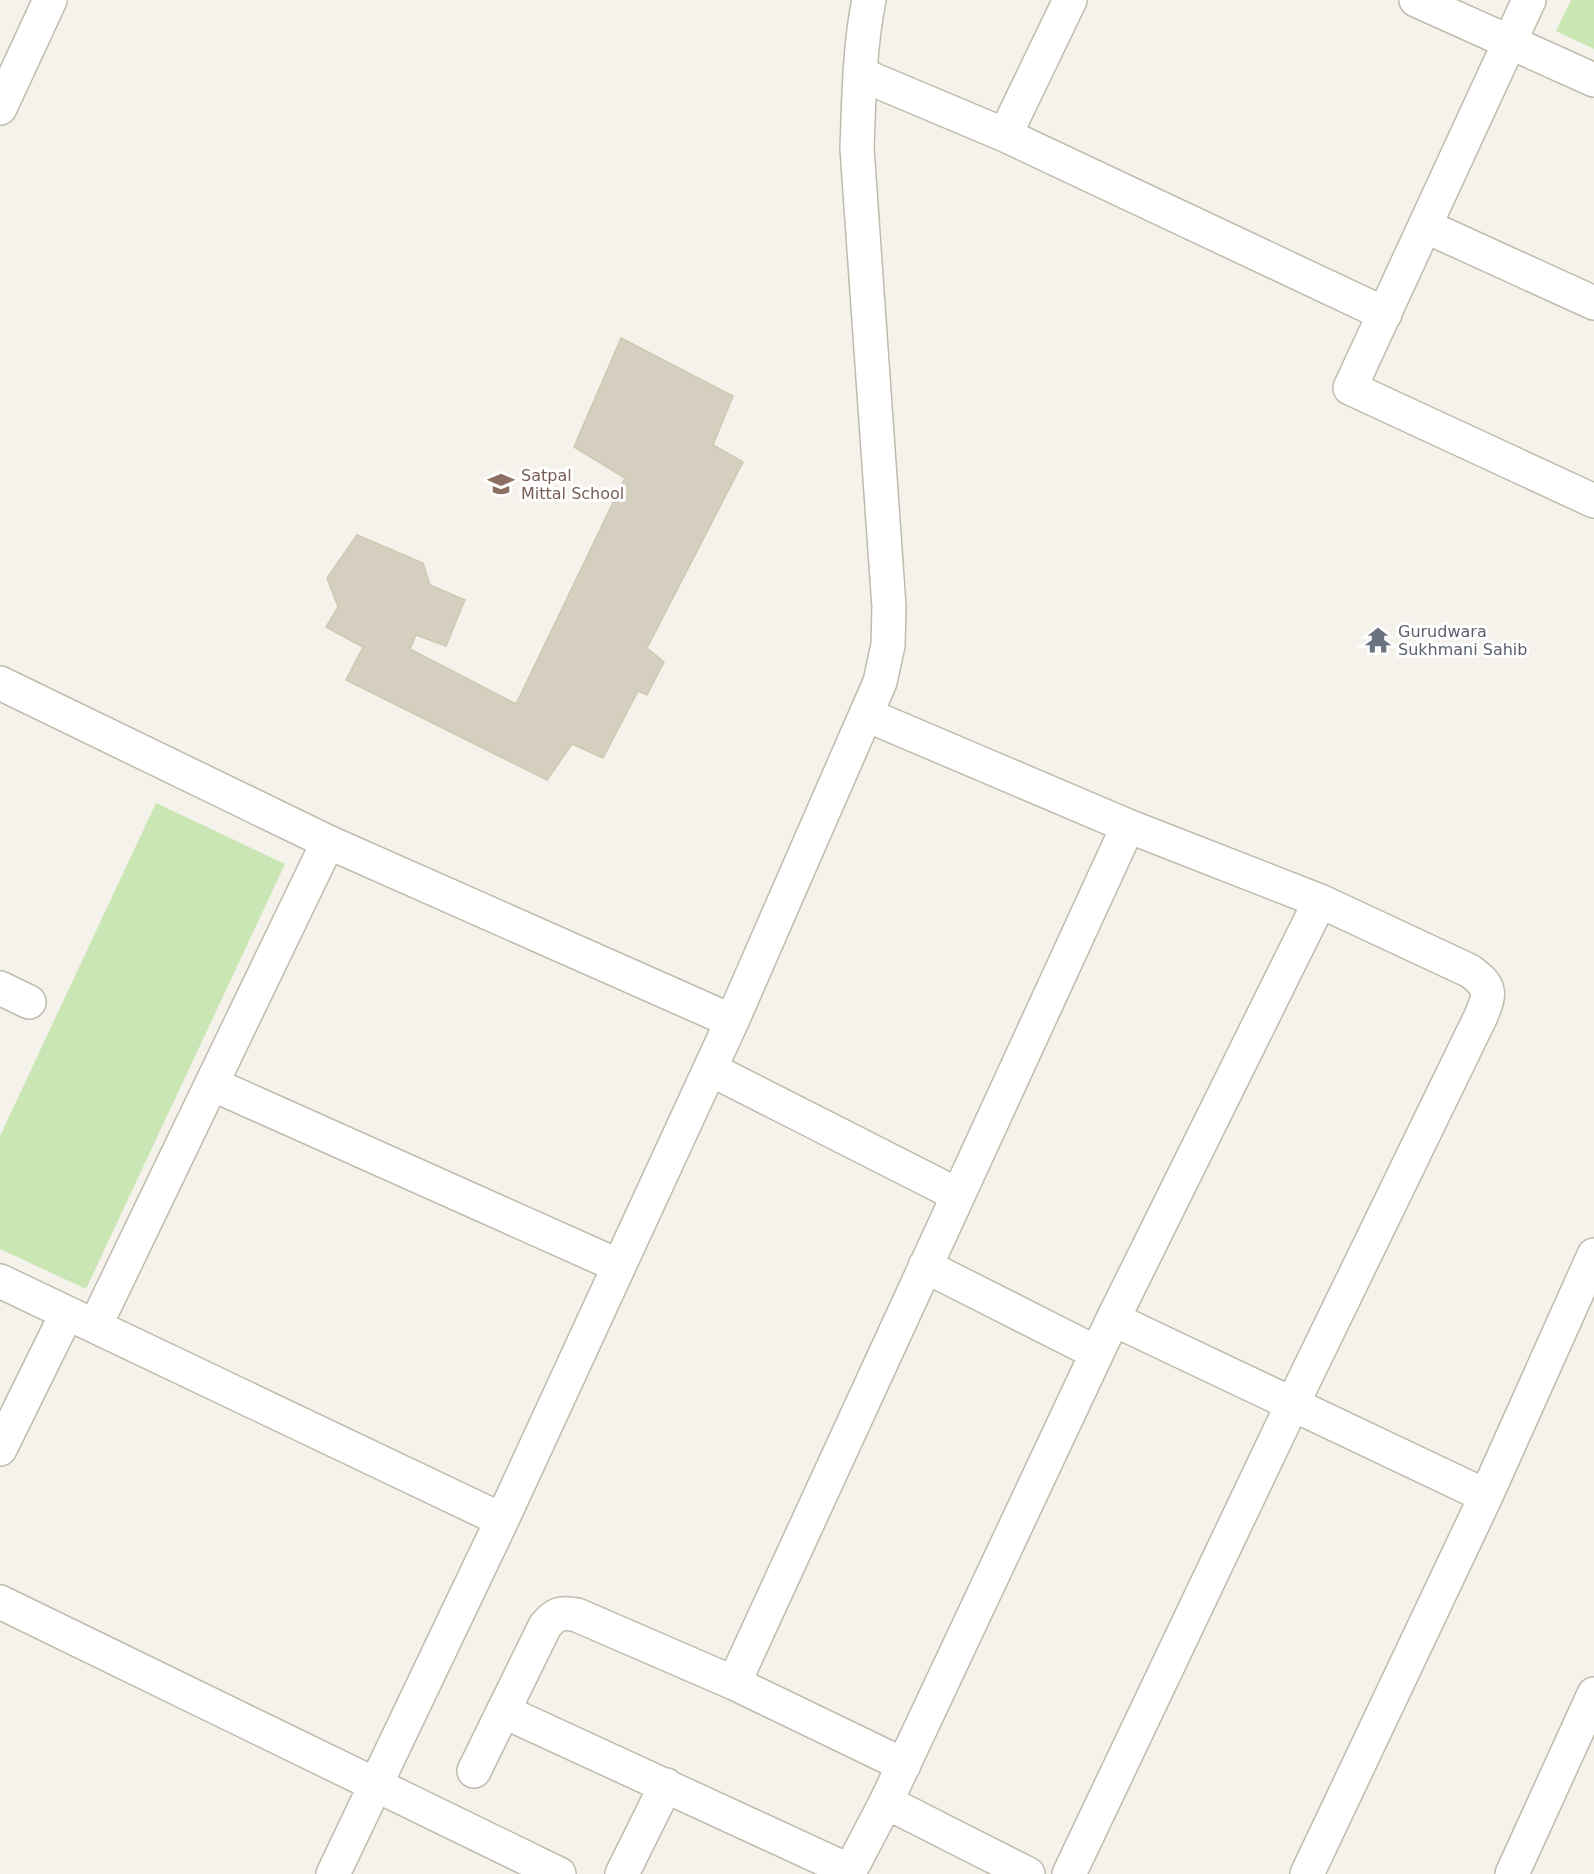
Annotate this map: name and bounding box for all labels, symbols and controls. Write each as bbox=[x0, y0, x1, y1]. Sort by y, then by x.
place label: Satpal Mittal School bbox=[521, 466, 624, 503]
school or university icon: Satpal Mittal School bbox=[486, 469, 516, 499]
place label: Gurudwara Sukhmani Sahib bbox=[1398, 622, 1527, 659]
temple icon: Gurudwara Sukhmani Sahib bbox=[1363, 625, 1393, 655]

